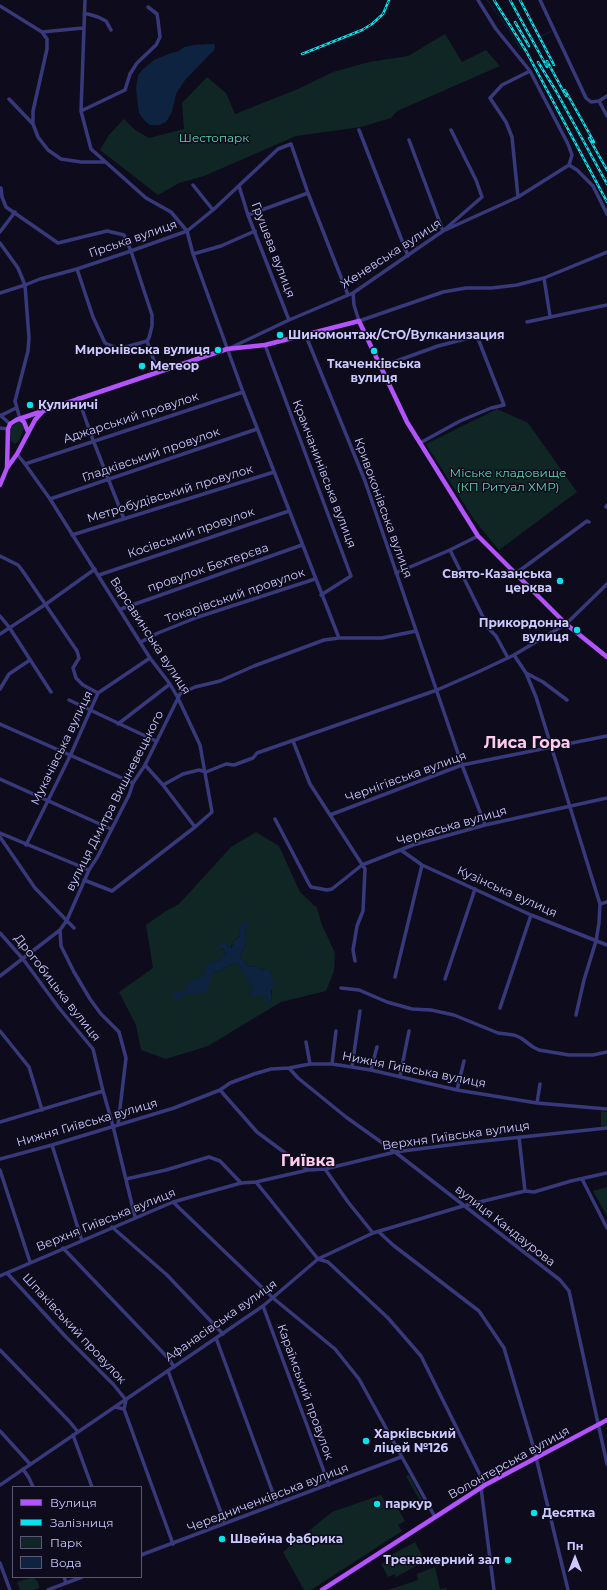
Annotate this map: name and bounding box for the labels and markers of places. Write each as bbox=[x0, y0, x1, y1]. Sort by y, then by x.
place label: Шиномонтаж/СтО/Вулканизация bbox=[288, 328, 505, 342]
marker: Шиномонтаж/СтО/Вулканизация bbox=[275, 330, 285, 340]
place label: Миронівська вулиця bbox=[75, 343, 210, 357]
marker: Миронівська вулиця bbox=[213, 345, 223, 355]
marker: Ткаченківська вулиця bbox=[369, 346, 379, 356]
place label: Ткаченківська вулиця bbox=[327, 357, 421, 385]
place label: Метеор bbox=[150, 359, 199, 373]
marker: Метеор bbox=[137, 361, 147, 371]
place label: Кулиничі bbox=[38, 398, 98, 412]
marker: Кулиничі bbox=[25, 400, 35, 410]
place label: Свято-Казанська церква bbox=[442, 567, 552, 595]
marker: Свято-Казанська церква bbox=[555, 576, 565, 586]
place label: Прикордонна вулиця bbox=[479, 616, 569, 644]
marker: Прикордонна вулиця bbox=[572, 625, 582, 635]
place label: Харківський ліцей №126 bbox=[374, 1427, 456, 1455]
marker: Харківський ліцей №126 bbox=[361, 1436, 371, 1446]
place label: паркур bbox=[385, 1497, 432, 1511]
marker: паркур bbox=[372, 1499, 382, 1509]
place label: Десятка bbox=[542, 1506, 595, 1520]
marker: Десятка bbox=[529, 1508, 539, 1518]
place label: Швейна фабрика bbox=[230, 1532, 343, 1546]
marker: Швейна фабрика bbox=[217, 1534, 227, 1544]
place label: Тренажерний зал bbox=[383, 1553, 500, 1567]
marker: Тренажерний зал bbox=[503, 1555, 513, 1565]

